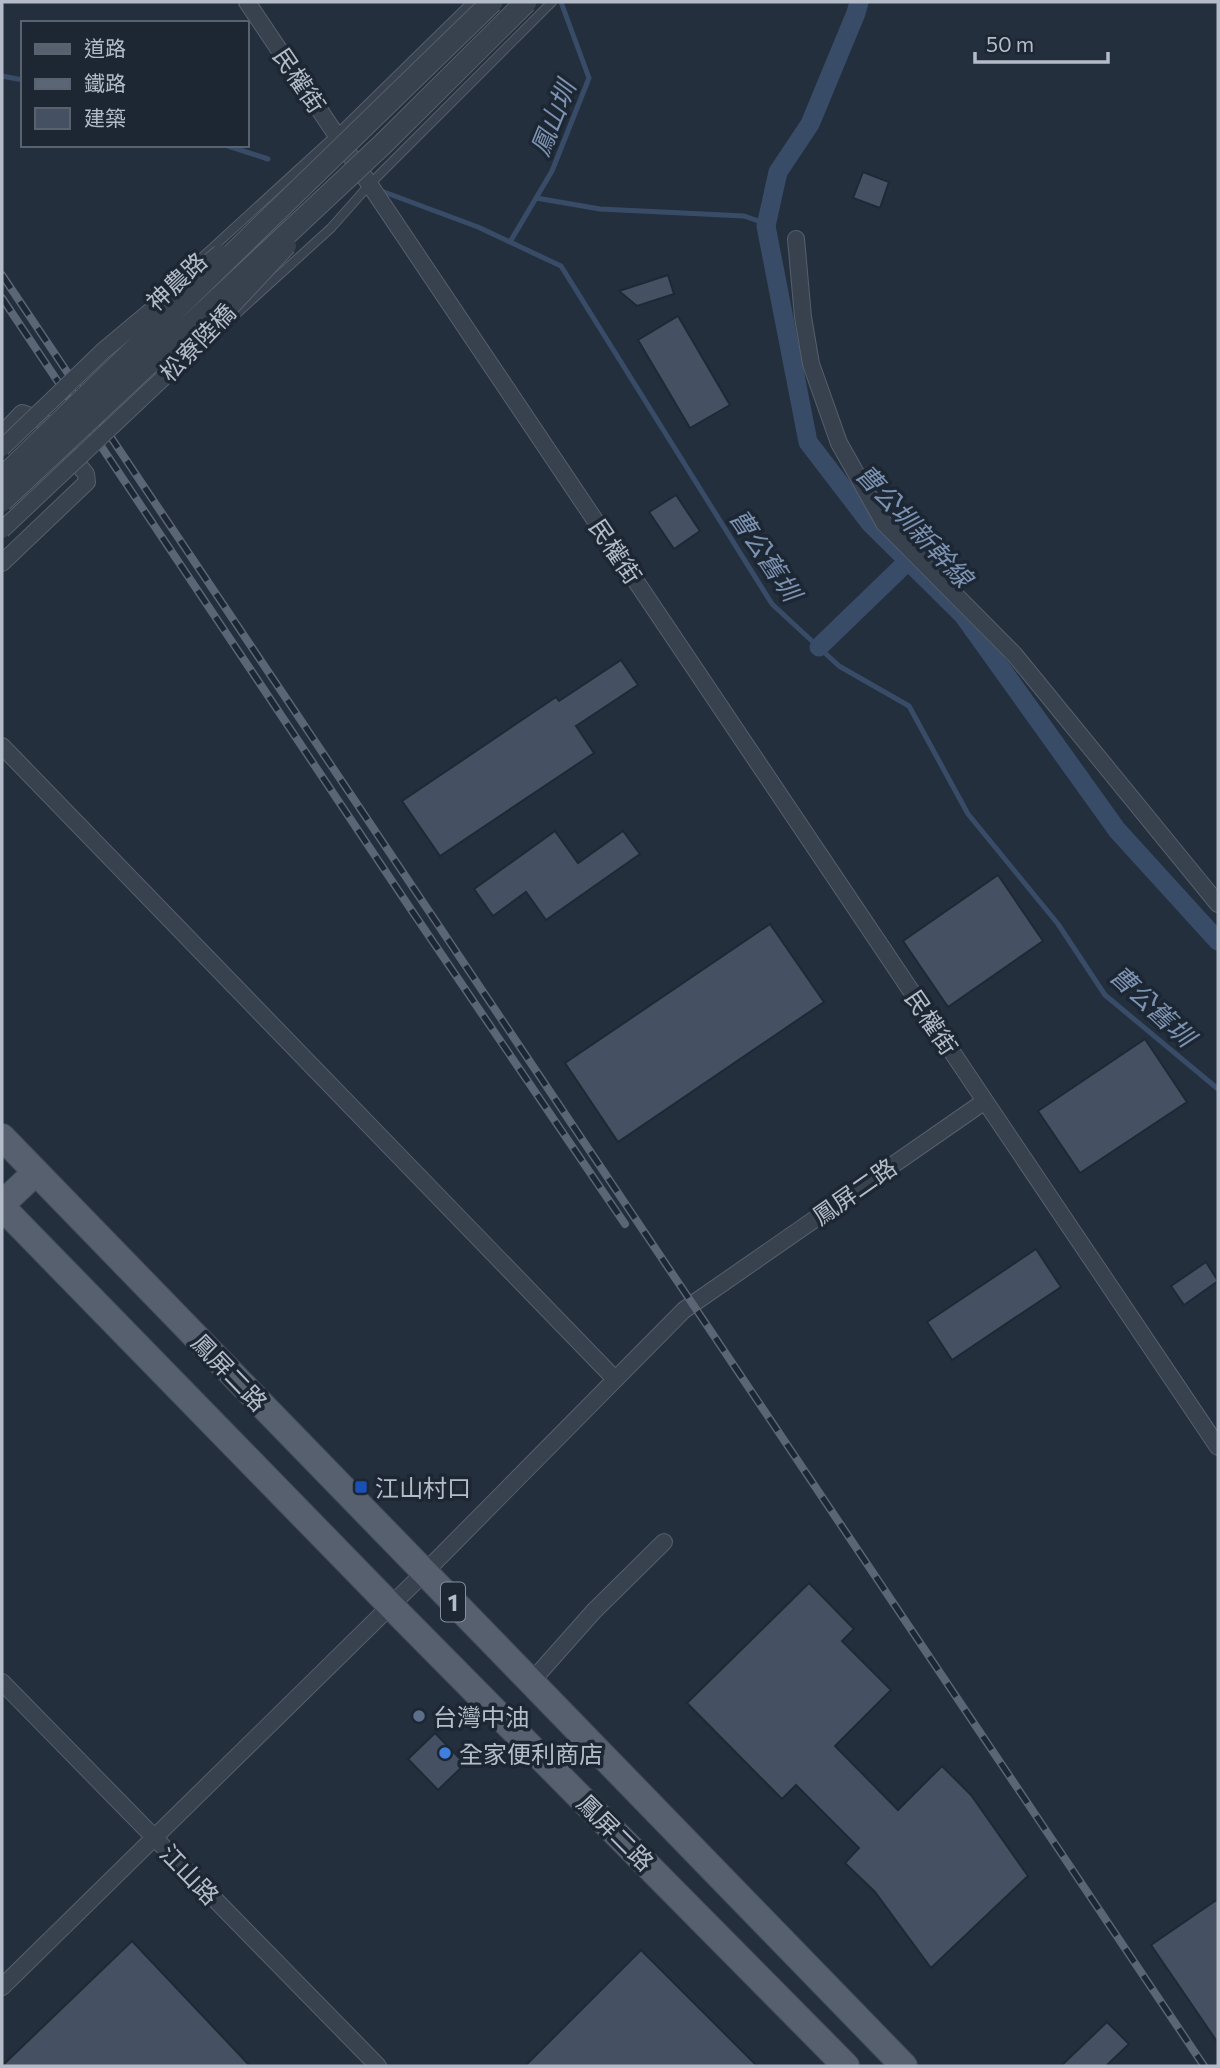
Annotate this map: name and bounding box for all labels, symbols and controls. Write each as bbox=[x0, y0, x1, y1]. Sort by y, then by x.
legend bbox=[21, 21, 248, 147]
scale bar bbox=[975, 21, 1108, 65]
text: 50 m bbox=[986, 31, 1034, 56]
text: 道路 bbox=[84, 35, 126, 60]
street label: 民權街 bbox=[268, 42, 332, 118]
text: 鐵路 bbox=[84, 70, 126, 95]
water label: 鳳山圳 bbox=[523, 72, 582, 160]
text: 建築 bbox=[84, 105, 126, 130]
street label: 神農路 bbox=[140, 246, 212, 316]
street label: 松寮陸橋 bbox=[153, 297, 241, 387]
water label: 曹公圳新幹線 bbox=[850, 457, 982, 595]
water label: 曹公舊圳 bbox=[724, 502, 810, 609]
street label: 民權街 bbox=[584, 513, 648, 589]
water label: 曹公舊圳 bbox=[1104, 958, 1205, 1055]
street label: 民權街 bbox=[900, 984, 964, 1060]
street label: 鳳屏二路 bbox=[806, 1152, 902, 1230]
street label: 鳳屏二路 bbox=[186, 1327, 274, 1417]
place label: 江山村口 bbox=[375, 1473, 471, 1502]
marker: 江山村口 bbox=[353, 1479, 369, 1495]
road number: 1 bbox=[441, 1582, 465, 1622]
place label: 台灣中油 bbox=[433, 1702, 529, 1731]
marker: 台灣中油 bbox=[411, 1708, 427, 1724]
place label: 全家便利商店 bbox=[459, 1739, 603, 1768]
marker: 全家便利商店 bbox=[437, 1745, 453, 1761]
street label: 鳳屏二路 bbox=[572, 1788, 660, 1876]
street label: 江山路 bbox=[155, 1838, 225, 1910]

